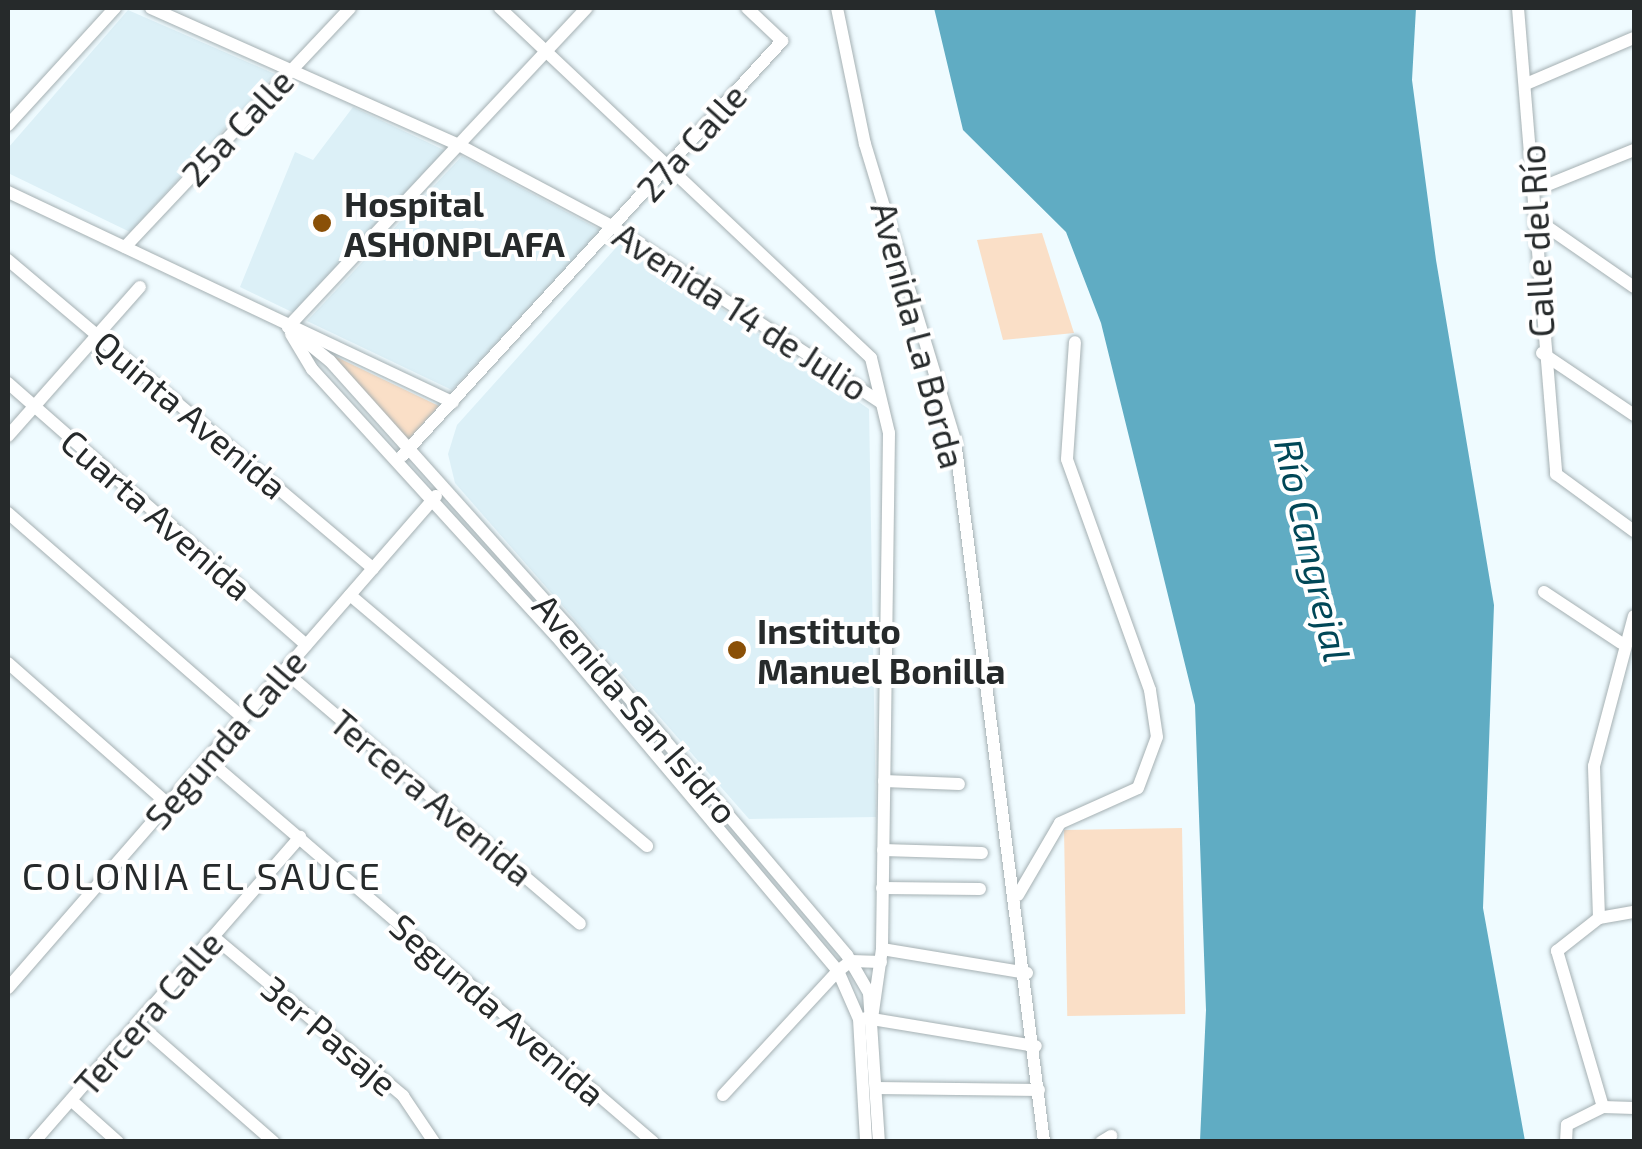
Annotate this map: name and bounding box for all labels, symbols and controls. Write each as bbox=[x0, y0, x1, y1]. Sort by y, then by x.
street label: 25a Calle bbox=[172, 60, 302, 194]
street label: 27a Calle bbox=[627, 75, 755, 209]
street label: Calle del Río bbox=[1510, 143, 1562, 339]
place label: Hospital ASHONPLAFA bbox=[344, 182, 565, 264]
street label: Avenida La Borda bbox=[863, 197, 975, 473]
marker: Hospital ASHONPLAFA bbox=[309, 210, 335, 236]
street label: Avenida 14 de Julio bbox=[606, 213, 876, 409]
street label: Quinta Avenida bbox=[86, 321, 296, 507]
street label: Cuarta Avenida bbox=[53, 419, 261, 609]
water label: Río Cangrejal bbox=[1265, 434, 1361, 666]
street label: Avenida San Isidro bbox=[525, 585, 747, 831]
place label: Instituto Manuel Bonilla bbox=[757, 609, 1006, 691]
marker: Instituto Manuel Bonilla bbox=[726, 639, 748, 661]
street label: Segunda Calle bbox=[136, 641, 314, 837]
street label: Tercera Avenida bbox=[322, 700, 542, 894]
district label: COLONIA EL SAUCE bbox=[21, 853, 383, 899]
street label: Segunda Avenida bbox=[382, 904, 614, 1114]
street label: Tercera Calle bbox=[65, 922, 231, 1104]
street label: 3er Pasaje bbox=[254, 966, 406, 1104]

